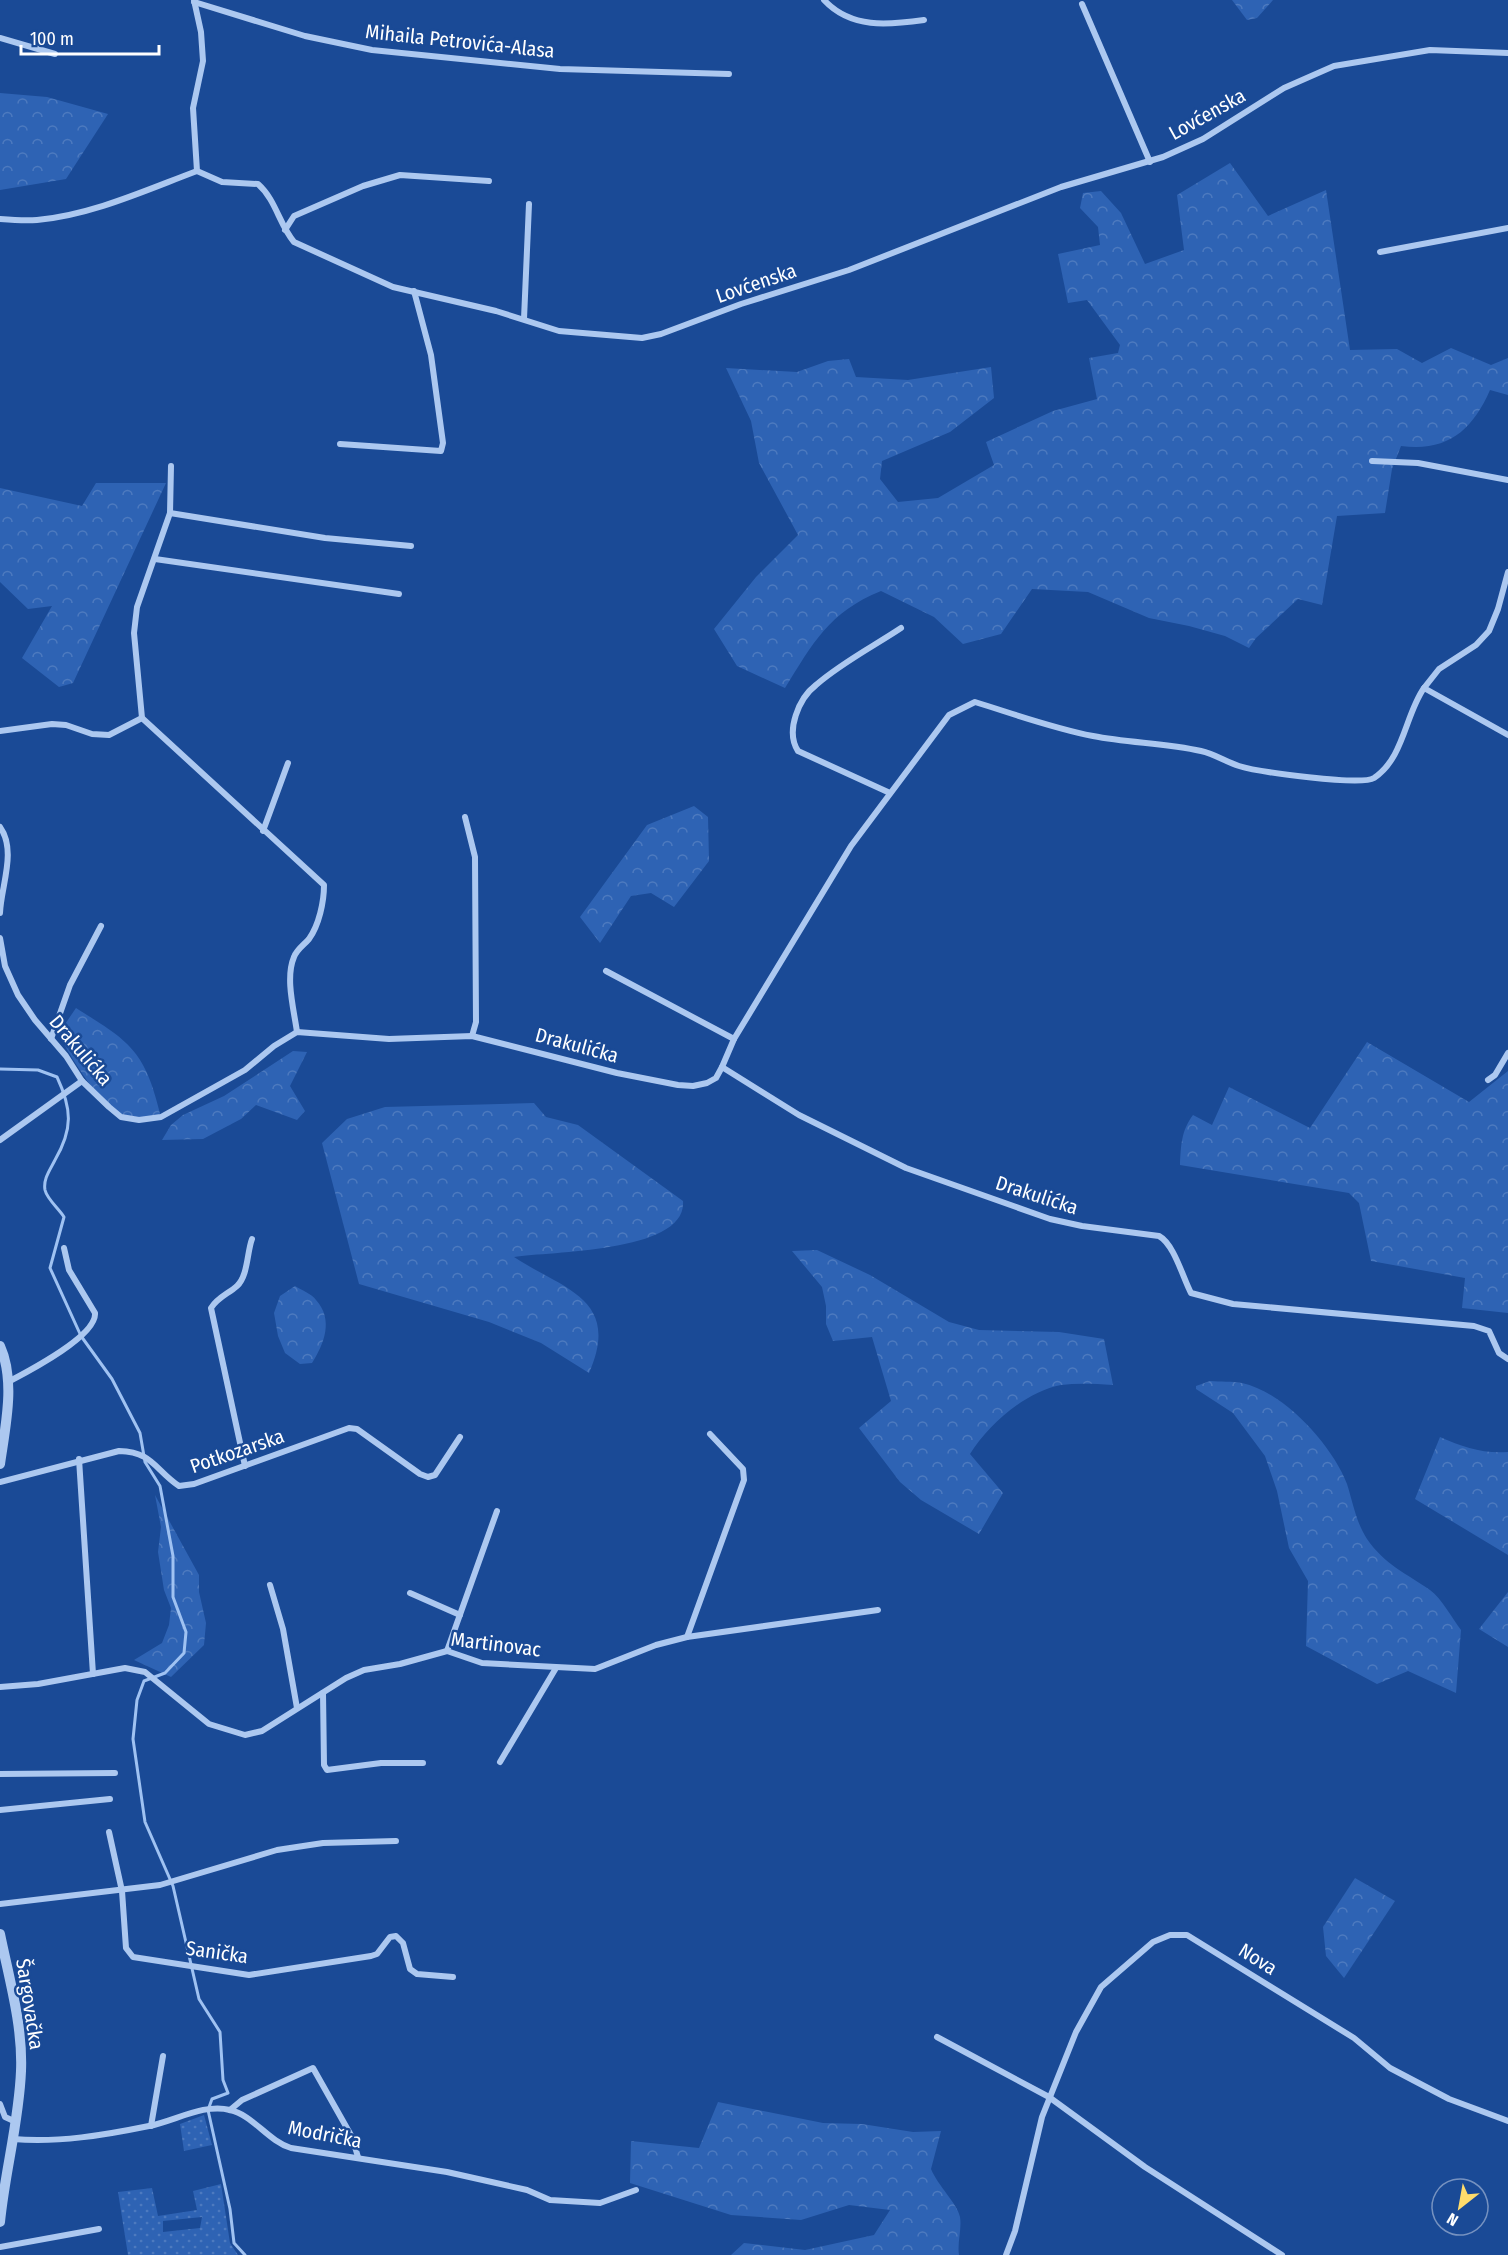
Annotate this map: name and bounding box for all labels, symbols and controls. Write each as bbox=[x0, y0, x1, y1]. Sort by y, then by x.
scale bar bbox=[21, 18, 159, 56]
street label: Mihaila Petrovića-Alasa bbox=[364, 19, 556, 63]
text: 100 m bbox=[30, 28, 74, 50]
street label: Lovćenska bbox=[1165, 83, 1249, 145]
street label: Lovćenska bbox=[713, 258, 799, 308]
street label: Drakulićka bbox=[44, 1010, 118, 1090]
street label: Drakulićka bbox=[533, 1022, 621, 1068]
street label: Drakulićka bbox=[993, 1170, 1081, 1220]
street label: Potkozarska bbox=[187, 1424, 287, 1478]
street label: Martinovac bbox=[450, 1627, 543, 1661]
street label: Sanička bbox=[184, 1936, 250, 1968]
street label: Nova bbox=[1234, 1938, 1282, 1980]
street label: Šargovačka bbox=[11, 1957, 49, 2051]
street label: Modrička bbox=[286, 2115, 364, 2153]
north arrow bbox=[1430, 2177, 1490, 2237]
text: N bbox=[1444, 2209, 1462, 2230]

